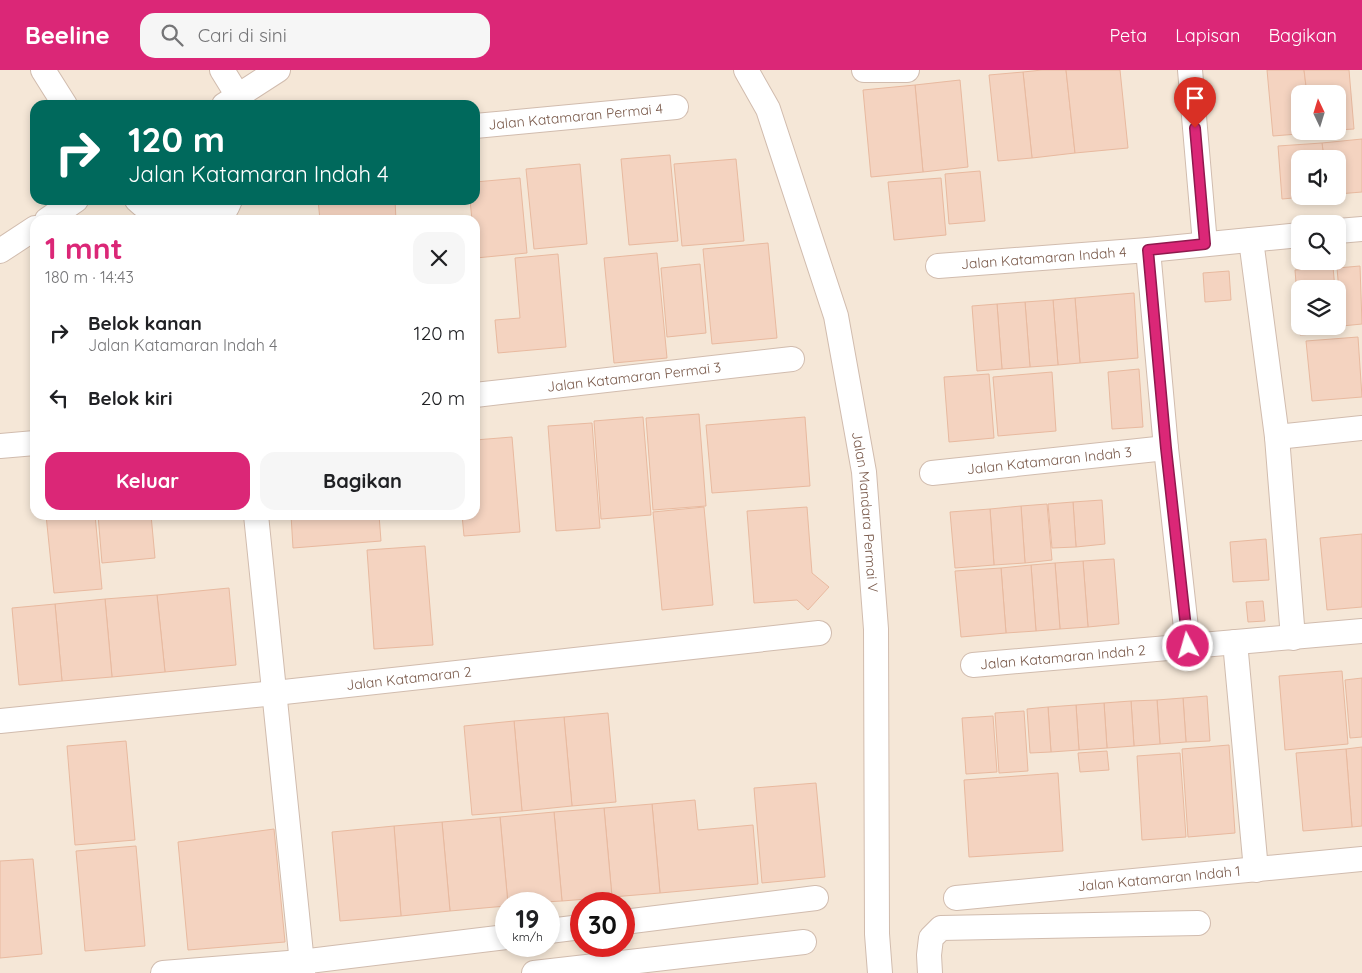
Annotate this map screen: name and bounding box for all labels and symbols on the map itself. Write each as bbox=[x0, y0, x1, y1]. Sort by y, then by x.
pin bbox=[1174, 77, 1216, 128]
north arrow bbox=[1291, 85, 1346, 140]
street label: Jalan Katamaran Permai 4 bbox=[487, 99, 664, 134]
street label: Jalan Katamaran Indah 4 bbox=[960, 243, 1127, 273]
street label: Jalan Katamaran Permai 3 bbox=[546, 358, 722, 396]
street label: Jalan Mandara Permai V bbox=[848, 430, 882, 593]
street label: Jalan Katamaran Indah 3 bbox=[966, 443, 1133, 478]
position arrow bbox=[1161, 619, 1213, 671]
street label: Jalan Katamaran Indah 2 bbox=[979, 641, 1147, 673]
street label: Jalan Katamaran 2 bbox=[345, 662, 473, 694]
street label: Jalan Katamaran Indah 1 bbox=[1077, 862, 1241, 895]
speed limit sign: 30 bbox=[570, 892, 635, 957]

